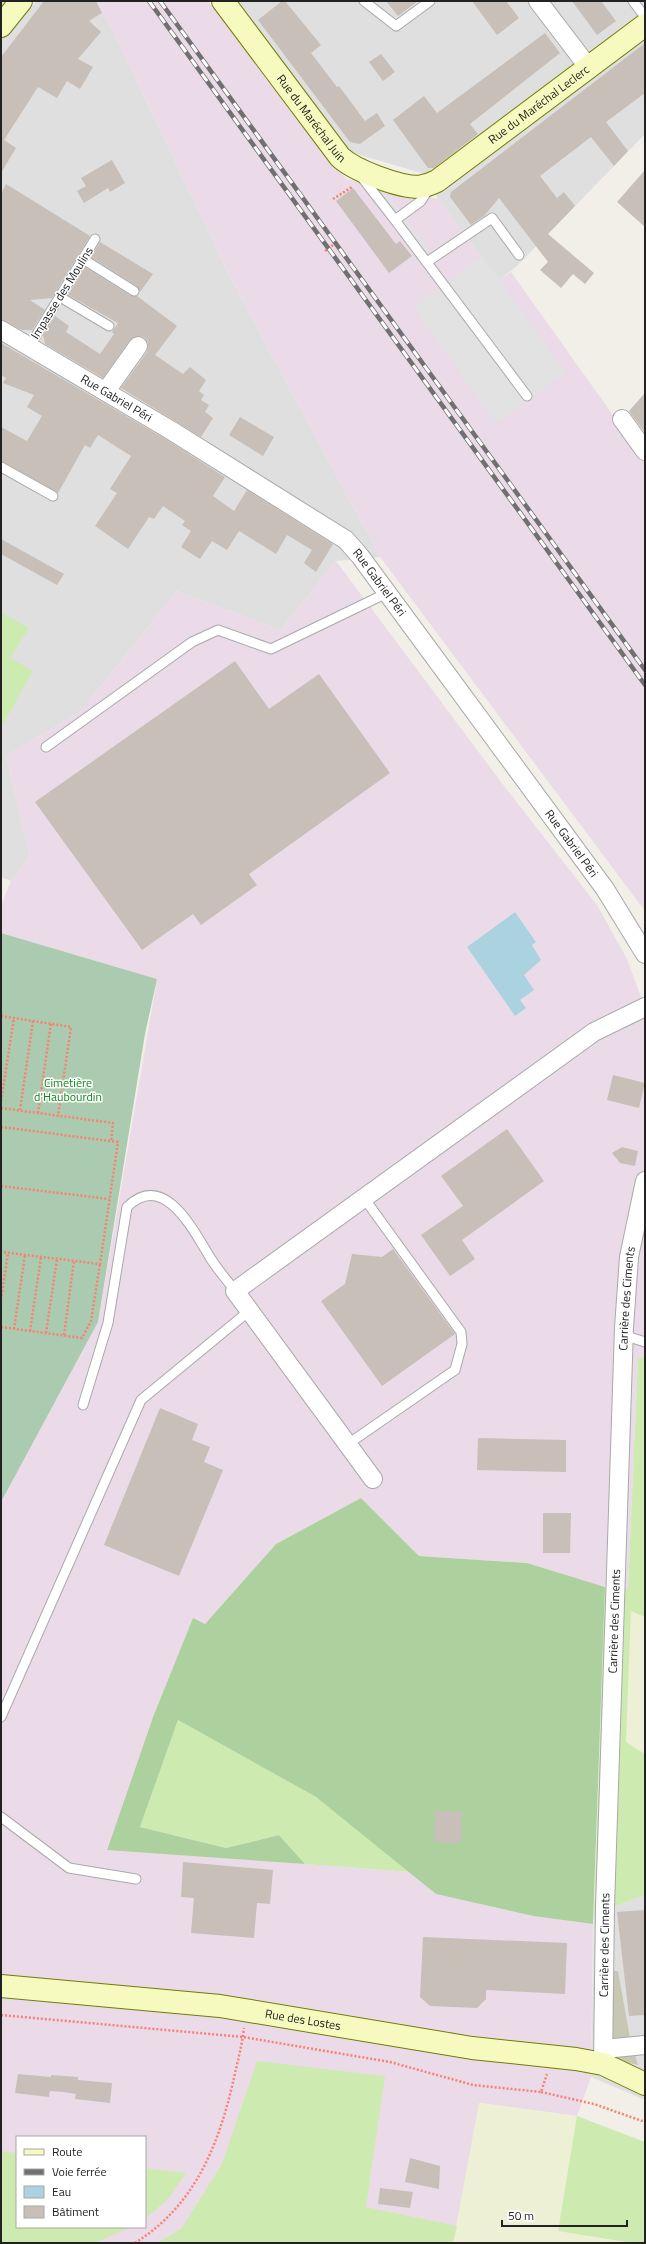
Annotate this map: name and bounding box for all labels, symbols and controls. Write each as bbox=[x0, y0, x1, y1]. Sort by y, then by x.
street label: Rue du Maréchal Leclerc bbox=[484, 60, 593, 148]
street label: Rue du Maréchal Juin bbox=[272, 70, 350, 167]
street label: Impasse des Moulins bbox=[25, 242, 98, 343]
street label: Rue Gabriel Péri bbox=[77, 369, 156, 426]
street label: Rue Gabriel Péri bbox=[348, 544, 411, 620]
street label: Rue Gabriel Péri bbox=[540, 805, 603, 881]
park label: Cimetière d'Haubourdin bbox=[34, 1073, 102, 1106]
street label: Carrière des Ciments bbox=[613, 1244, 640, 1351]
street label: Carrière des Ciments bbox=[603, 1568, 625, 1674]
street label: Carrière des Ciments bbox=[594, 1892, 614, 1997]
street label: Rue des Lostes bbox=[264, 2004, 343, 2035]
legend bbox=[16, 2136, 146, 2228]
text: Route bbox=[52, 2142, 82, 2161]
text: Voie ferrée bbox=[52, 2162, 107, 2181]
text: Eau bbox=[52, 2182, 71, 2201]
text: Bâtiment bbox=[52, 2202, 100, 2221]
scale bar bbox=[502, 2202, 627, 2228]
text: 50 m bbox=[508, 2206, 534, 2225]

